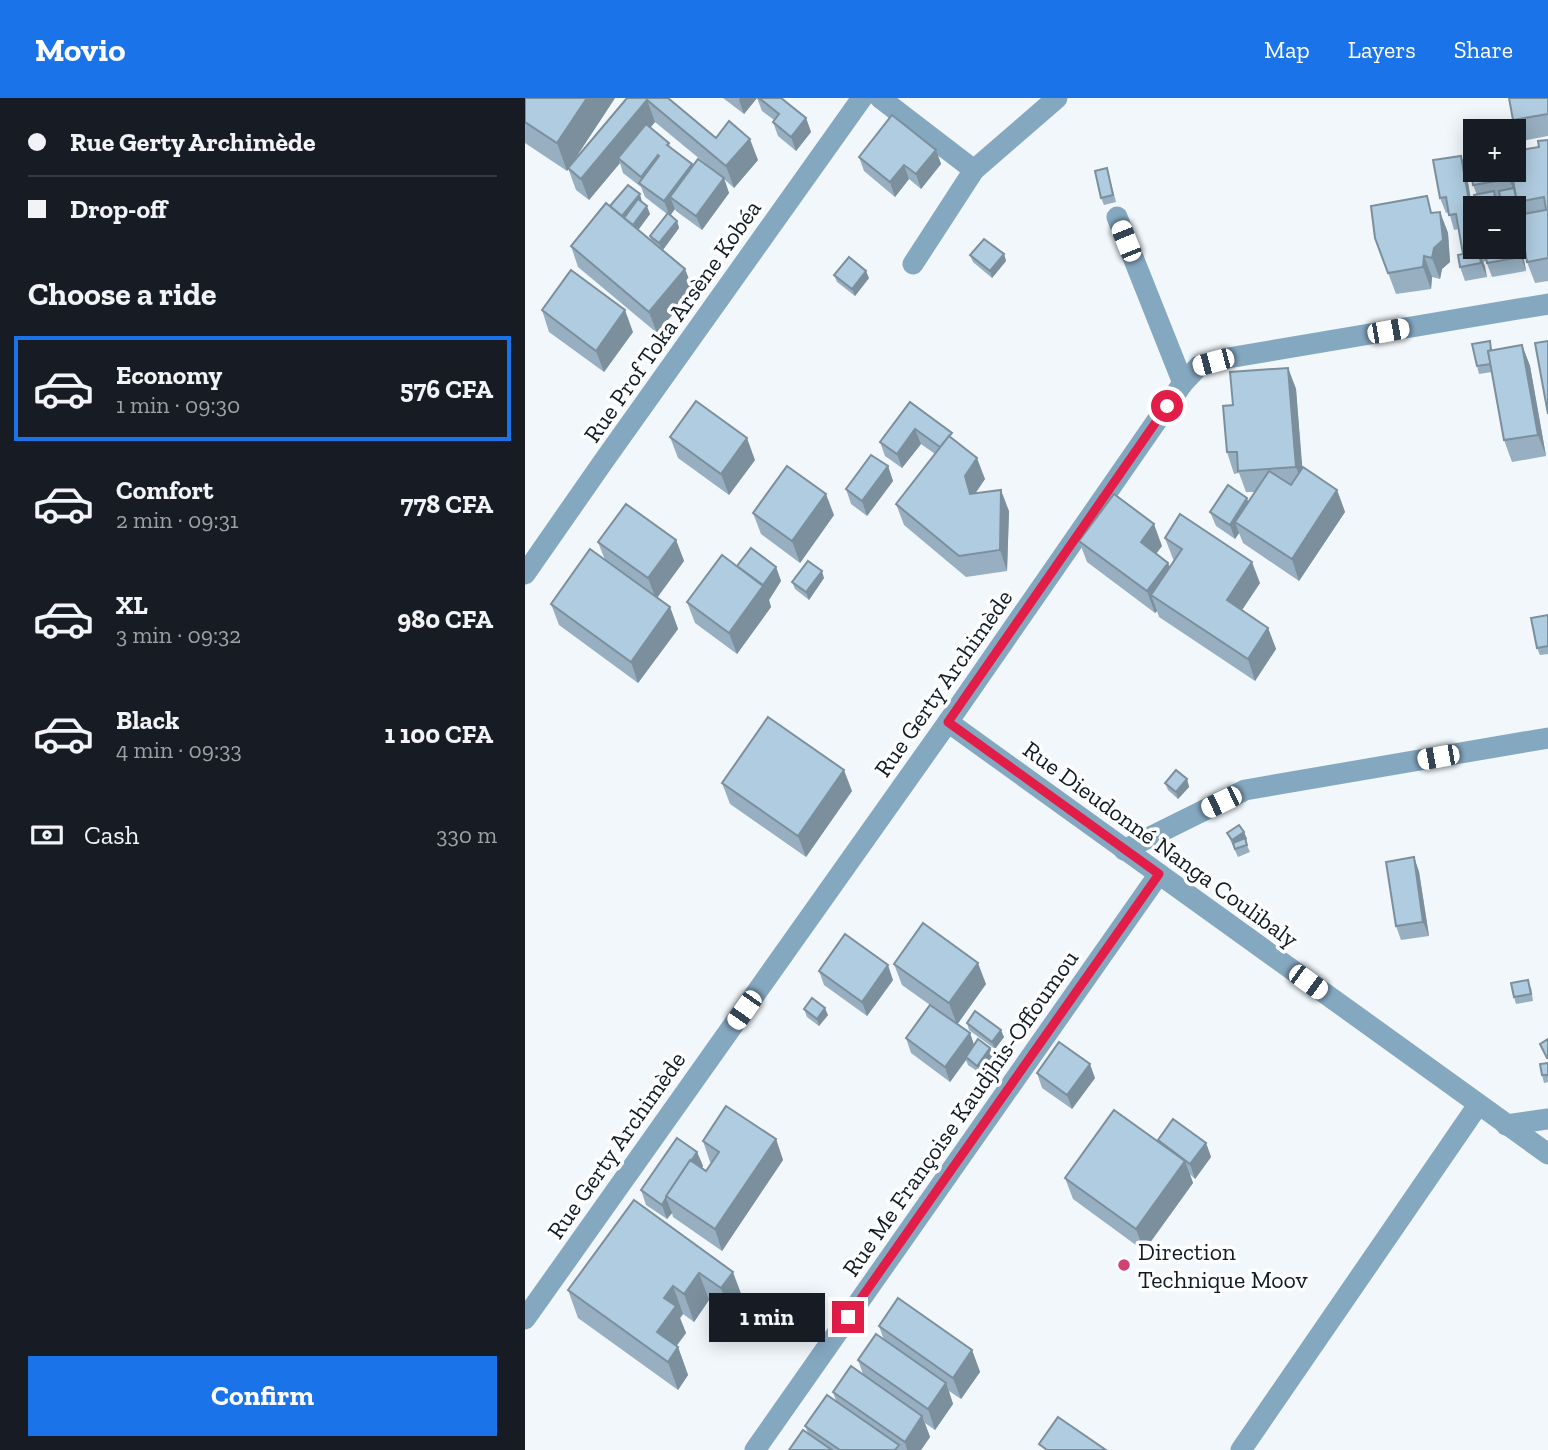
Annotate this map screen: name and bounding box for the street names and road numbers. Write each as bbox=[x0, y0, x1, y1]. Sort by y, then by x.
street label: Rue Prof Toka Arsène Kobéa bbox=[577, 194, 767, 448]
street label: Rue Gerty Archimède bbox=[868, 584, 1018, 782]
street label: Rue Dieudonné Nanga Coulibaly bbox=[1018, 734, 1305, 954]
street label: Rue Me Françoise Kaudjhis-Offoumou bbox=[836, 944, 1084, 1282]
street label: Rue Gerty Archimède bbox=[541, 1046, 691, 1244]

